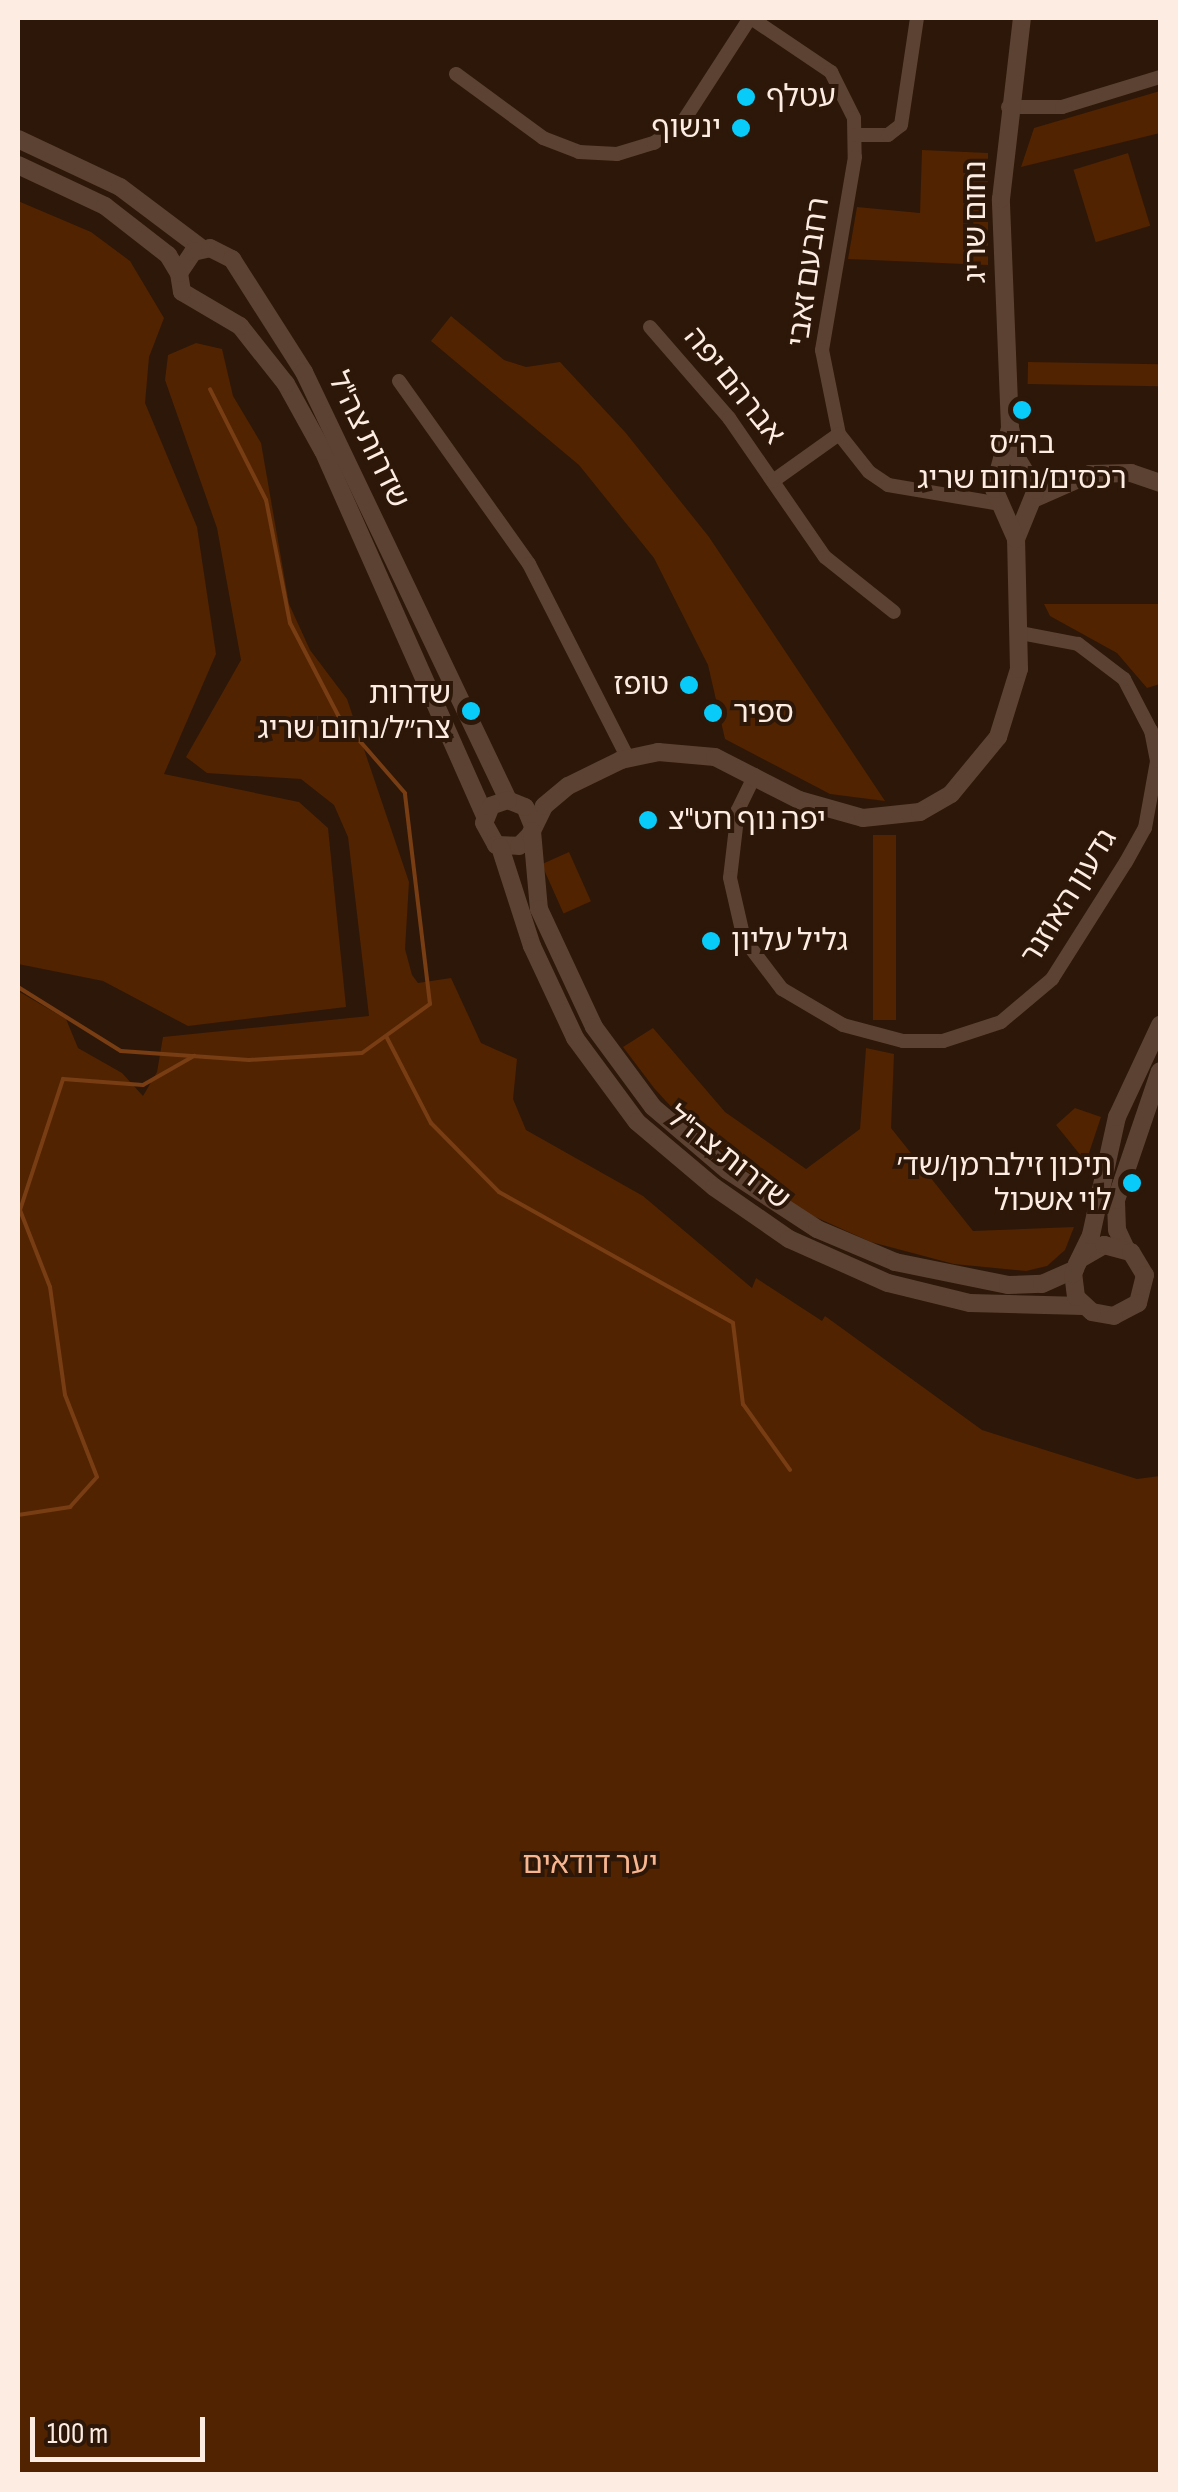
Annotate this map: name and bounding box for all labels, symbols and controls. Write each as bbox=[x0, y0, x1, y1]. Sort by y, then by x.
place label: עטלף bbox=[766, 79, 836, 115]
marker: עטלף bbox=[735, 86, 757, 108]
place label: ינשוף bbox=[651, 110, 721, 146]
marker: ינשוף bbox=[730, 117, 752, 139]
street label: נחום שריג bbox=[958, 161, 994, 283]
street label: רחבעם זאבי bbox=[781, 195, 837, 349]
street label: אברהם יפה bbox=[676, 320, 792, 452]
street label: שדרות צה"ל bbox=[320, 366, 416, 514]
marker: בה״ס רכסים/נחום שריג bbox=[1011, 399, 1033, 421]
place label: בה״ס רכסים/נחום שריג bbox=[917, 426, 1127, 496]
place label: טופז bbox=[614, 667, 669, 703]
marker: טופז bbox=[678, 674, 700, 696]
place label: שדרות צה״ל/נחום שריג bbox=[257, 676, 451, 746]
place label: ספיר bbox=[733, 695, 794, 731]
marker: שדרות צה״ל/נחום שריג bbox=[460, 700, 482, 722]
marker: ספיר bbox=[702, 702, 724, 724]
place label: יפה נוף חט"צ bbox=[668, 802, 826, 838]
marker: יפה נוף חט"צ bbox=[637, 809, 659, 831]
street label: גדעון האוזנר bbox=[1013, 823, 1125, 971]
place label: גליל עליון bbox=[731, 923, 848, 959]
marker: גליל עליון bbox=[700, 930, 722, 952]
street label: שדרות צה"ל bbox=[659, 1099, 797, 1217]
place label: תיכון זילברמן/שד׳ לוי אשכול bbox=[897, 1148, 1112, 1218]
marker: תיכון זילברמן/שד׳ לוי אשכול bbox=[1121, 1172, 1143, 1194]
park label: יער דודאים bbox=[522, 1846, 658, 1882]
scale bar bbox=[35, 2397, 210, 2459]
text: 100 m bbox=[47, 2416, 108, 2452]

